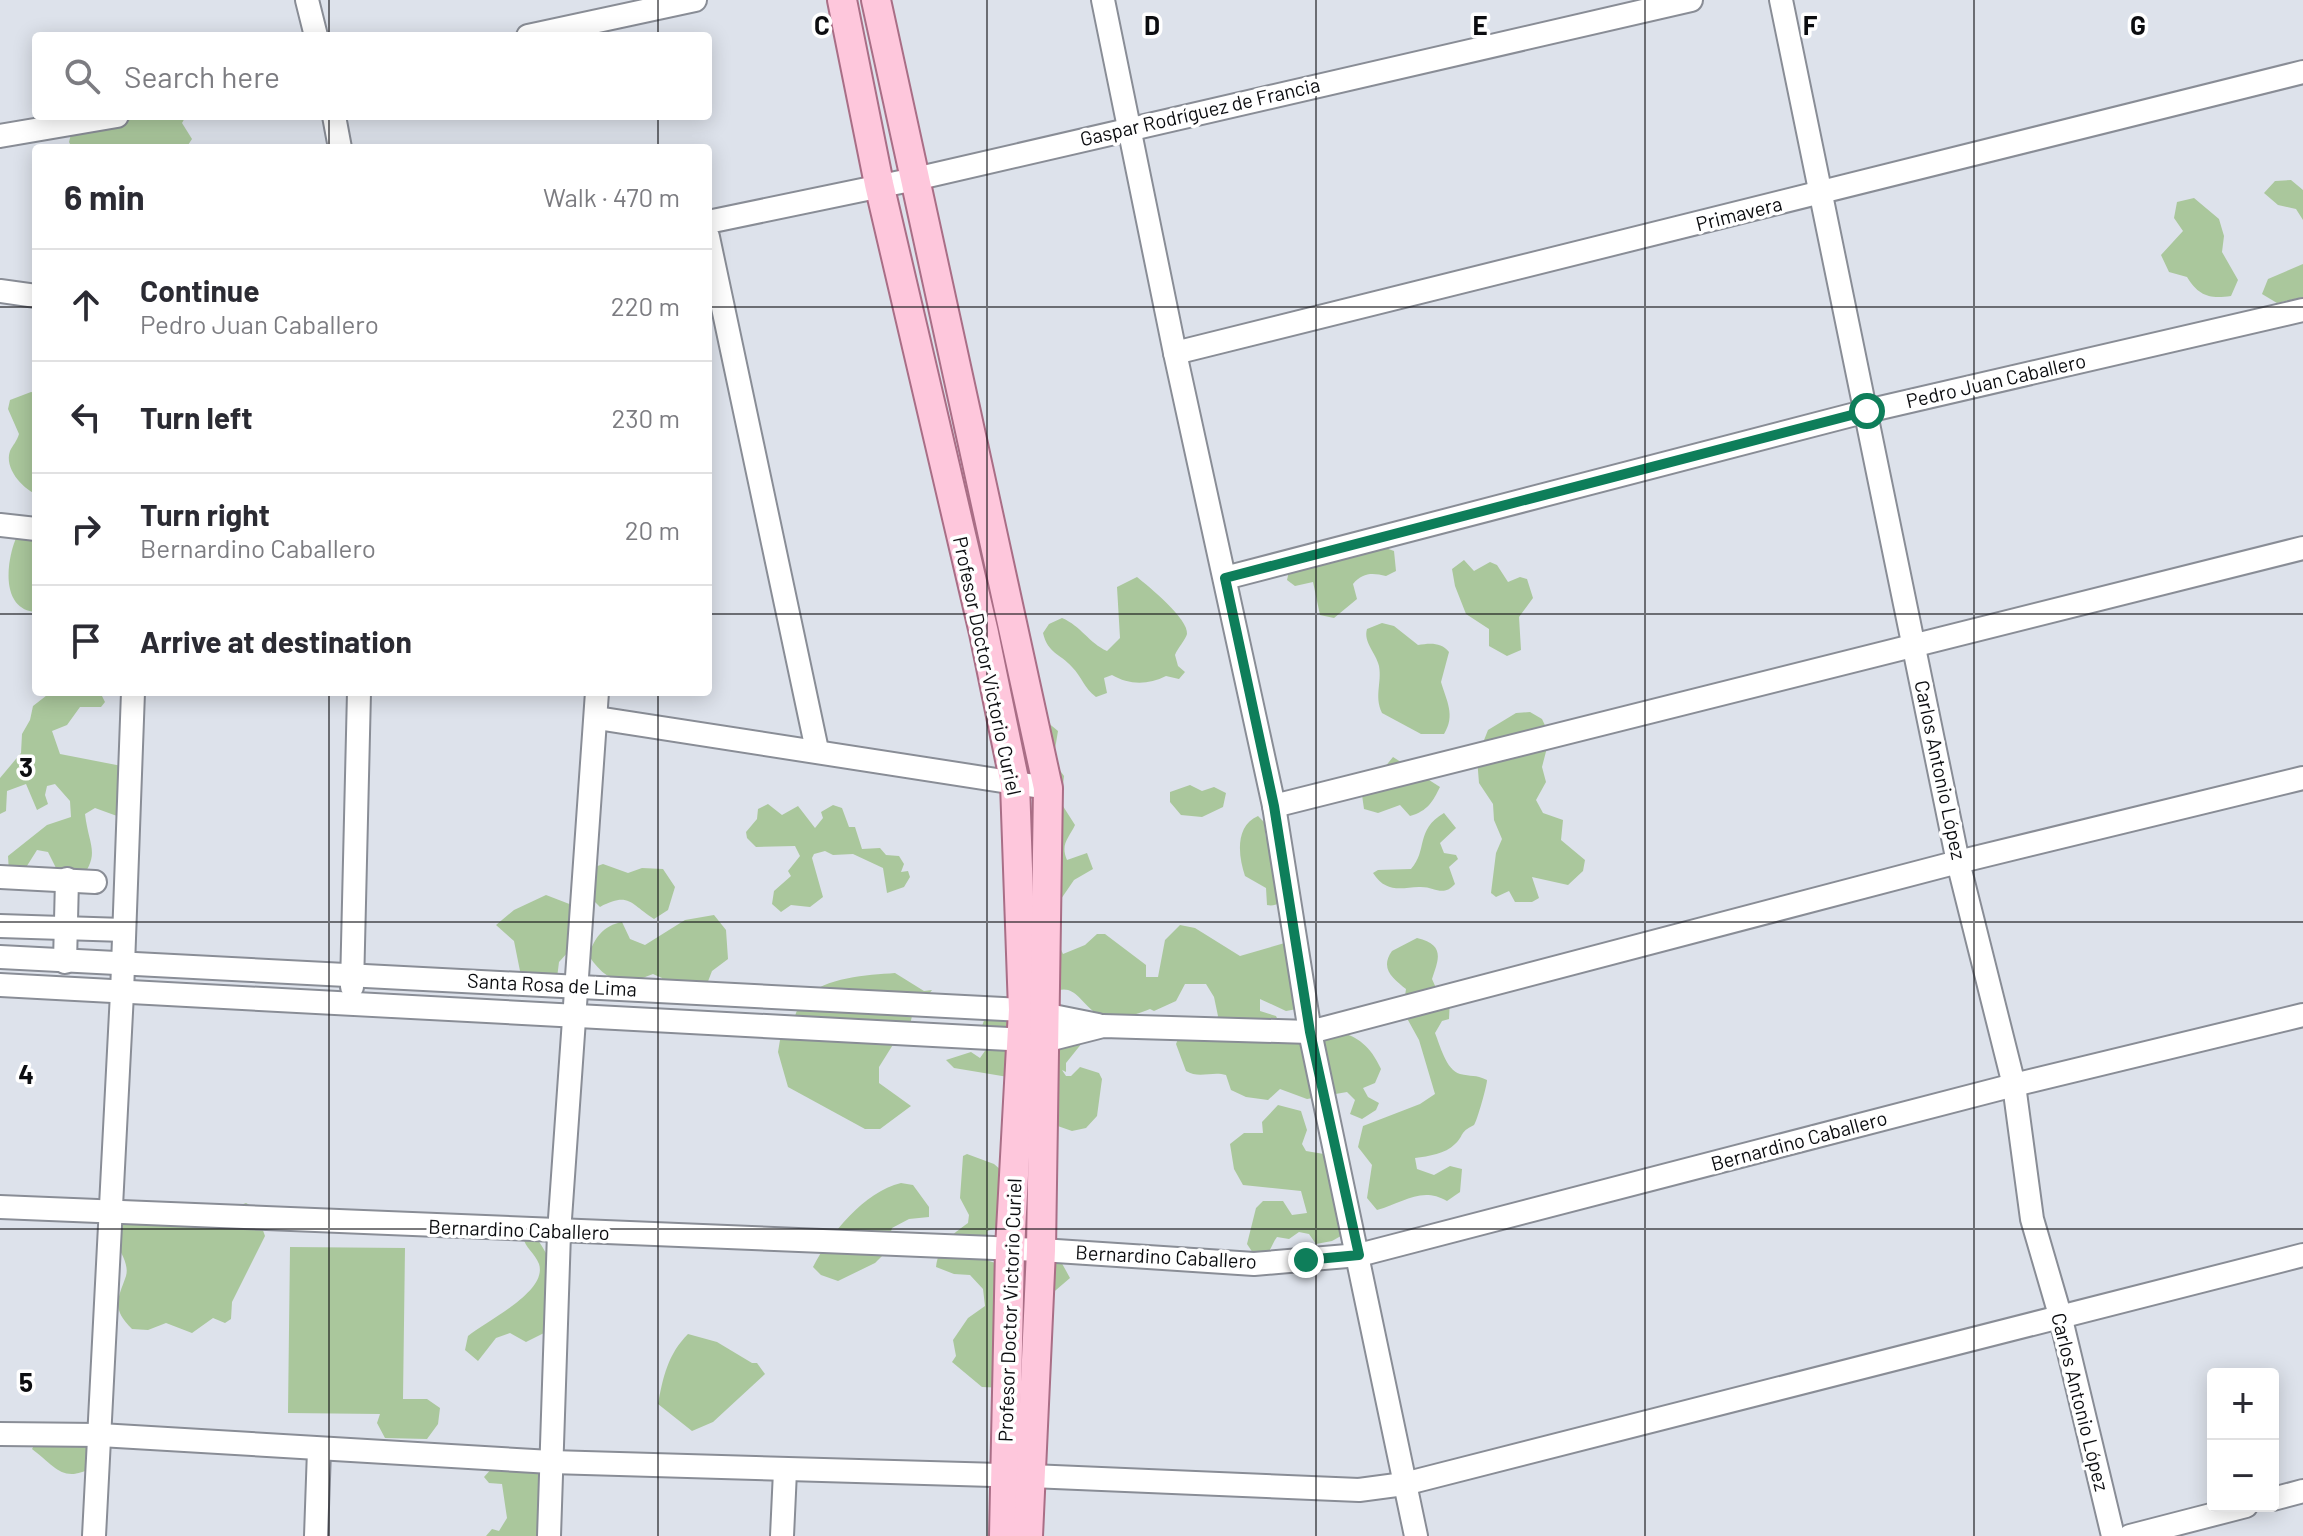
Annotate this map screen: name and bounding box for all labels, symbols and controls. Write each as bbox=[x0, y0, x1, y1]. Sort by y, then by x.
text: C bbox=[814, 9, 830, 40]
text: D bbox=[1144, 9, 1160, 40]
text: E bbox=[1472, 9, 1488, 40]
text: F bbox=[1803, 9, 1818, 40]
text: G bbox=[2130, 9, 2146, 40]
search box bbox=[32, 32, 712, 120]
icon: search bbox=[60, 54, 104, 98]
text: Search here bbox=[124, 58, 280, 94]
street label: Gaspar Rodríguez de Francia bbox=[1077, 72, 1322, 150]
text: 6 min bbox=[64, 176, 145, 217]
text: Walk · 470 m bbox=[543, 181, 680, 212]
street label: Primavera bbox=[1693, 191, 1784, 235]
text: Continue bbox=[140, 272, 260, 308]
icon: ahead bbox=[64, 283, 108, 327]
text: 220 m bbox=[611, 290, 680, 321]
text: Pedro Juan Caballero bbox=[140, 308, 379, 339]
street label: Pedro Juan Caballero bbox=[1904, 348, 2088, 412]
route start bbox=[1849, 393, 1885, 429]
icon: left bbox=[64, 395, 108, 439]
text: Turn left bbox=[140, 399, 253, 435]
text: 230 m bbox=[611, 402, 680, 433]
text: Turn right bbox=[140, 496, 270, 532]
icon: right bbox=[64, 507, 108, 551]
text: 20 m bbox=[625, 514, 680, 545]
text: Bernardino Caballero bbox=[140, 532, 376, 563]
street label: Profesor Doctor Victorio Curiel bbox=[949, 534, 1027, 797]
icon: arrive bbox=[64, 619, 108, 663]
text: Arrive at destination bbox=[140, 623, 412, 659]
street label: Carlos Antonio López bbox=[1910, 678, 1972, 862]
text: 3 bbox=[19, 751, 33, 782]
street label: Santa Rosa de Lima bbox=[467, 968, 638, 1000]
text: 4 bbox=[18, 1058, 34, 1089]
street label: Bernardino Caballero bbox=[1708, 1105, 1890, 1175]
street label: Profesor Doctor Victorio Curiel bbox=[992, 1178, 1026, 1442]
street label: Bernardino Caballero bbox=[428, 1214, 610, 1244]
street label: Bernardino Caballero bbox=[1075, 1239, 1257, 1273]
route end bbox=[1288, 1242, 1324, 1278]
street label: Carlos Antonio López bbox=[2047, 1310, 2115, 1493]
text: 5 bbox=[19, 1366, 33, 1397]
map controls bbox=[2207, 1368, 2279, 1512]
button: + bbox=[2207, 1368, 2279, 1440]
button: − bbox=[2207, 1440, 2279, 1512]

